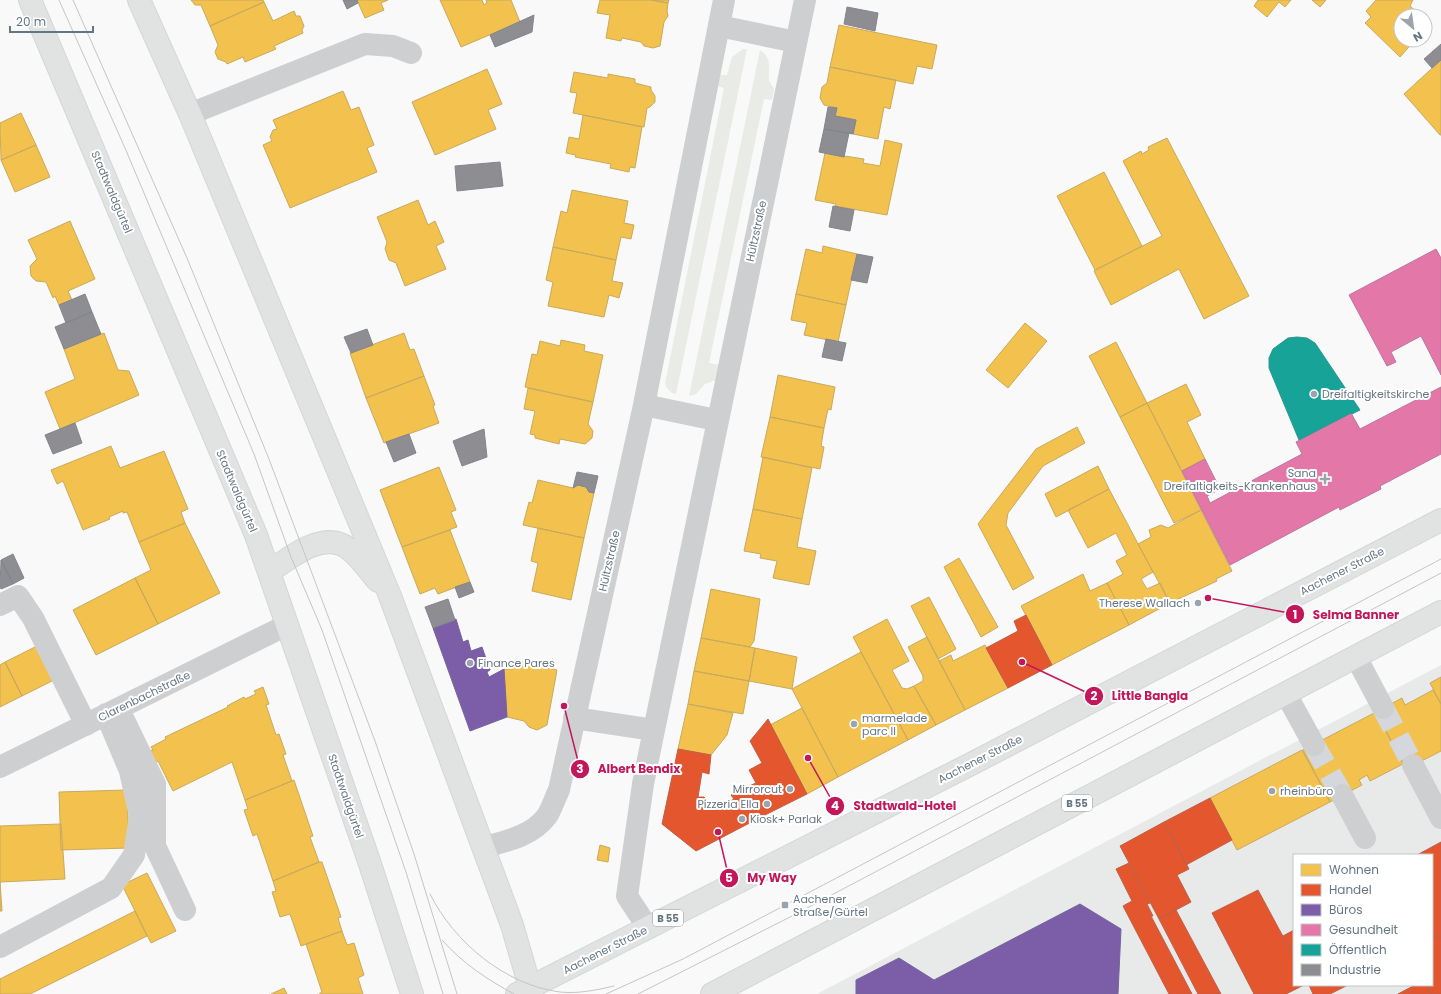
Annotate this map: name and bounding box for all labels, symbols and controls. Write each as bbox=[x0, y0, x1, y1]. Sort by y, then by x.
scale bar bbox=[10, 8, 93, 34]
north arrow bbox=[1393, 8, 1433, 48]
text: 20 m bbox=[16, 13, 46, 30]
text: N bbox=[1410, 28, 1425, 46]
street label: Stadtwaldgürtel bbox=[87, 148, 137, 236]
street label: Hültzstraße bbox=[742, 199, 770, 263]
place label: Dreifaltigkeitskirche bbox=[1322, 386, 1429, 402]
marker: Dreifaltigkeitskirche bbox=[1309, 389, 1319, 399]
street label: Stadtwaldgürtel bbox=[212, 447, 262, 535]
place label: Sana Dreifaltigkeits-Krankenhaus bbox=[1164, 465, 1316, 494]
marker: Sana Dreifaltigkeits-Krankenhaus bbox=[1319, 473, 1331, 485]
street label: Hültzstraße bbox=[594, 529, 624, 593]
street label: Aachener Straße bbox=[1297, 543, 1387, 599]
place label: Therese Wallach bbox=[1099, 595, 1190, 611]
marker: Therese Wallach bbox=[1193, 598, 1203, 608]
callout: Selma Banner bbox=[1285, 602, 1407, 626]
text: 1 bbox=[1293, 606, 1297, 623]
text: Selma Banner bbox=[1313, 606, 1399, 623]
place label: Finance Pares bbox=[478, 655, 555, 671]
marker: Finance Pares bbox=[465, 658, 475, 668]
street label: Clarenbachstraße bbox=[95, 667, 193, 725]
callout: Little Bangla bbox=[1084, 684, 1196, 708]
text: 2 bbox=[1091, 687, 1098, 704]
text: Little Bangla bbox=[1112, 687, 1188, 704]
place label: marmelade parc II bbox=[862, 710, 928, 739]
marker: marmelade parc II bbox=[849, 719, 859, 729]
street label: Aachener Straße bbox=[935, 731, 1025, 787]
street label: Stadtwaldgürtel bbox=[324, 752, 368, 840]
callout: Albert Bendix bbox=[570, 757, 689, 781]
text: 3 bbox=[576, 760, 584, 777]
text: Albert Bendix bbox=[598, 760, 681, 777]
place label: Mirrorcut bbox=[733, 781, 782, 797]
place label: rheinbüro bbox=[1280, 783, 1333, 799]
marker: Mirrorcut bbox=[785, 784, 795, 794]
marker: rheinbüro bbox=[1267, 786, 1277, 796]
callout: Stadtwald-Hotel bbox=[825, 794, 964, 818]
road number: B 55 bbox=[1062, 795, 1092, 811]
place label: Pizzeria Ella bbox=[697, 796, 759, 812]
text: 4 bbox=[831, 797, 839, 814]
text: Stadtwald-Hotel bbox=[854, 797, 956, 814]
marker: Pizzeria Ella bbox=[762, 799, 772, 809]
place label: Kiosk+ Parlak bbox=[750, 811, 822, 827]
marker: Kiosk+ Parlak bbox=[737, 814, 747, 824]
legend bbox=[1293, 854, 1433, 986]
text: Wohnen bbox=[1329, 861, 1379, 878]
callout: My Way bbox=[719, 866, 804, 890]
text: 5 bbox=[725, 869, 733, 886]
text: My Way bbox=[747, 869, 797, 886]
text: Handel bbox=[1329, 881, 1372, 898]
place label: Aachener Straße/Gürtel bbox=[793, 891, 868, 920]
marker: Aachener Straße/Gürtel bbox=[780, 900, 790, 910]
text: Büros bbox=[1329, 901, 1362, 918]
road number: B 55 bbox=[653, 910, 683, 926]
text: Gesundheit bbox=[1329, 921, 1398, 938]
street label: Aachener Straße bbox=[560, 922, 650, 978]
text: Öffentlich bbox=[1329, 941, 1387, 958]
text: Industrie bbox=[1329, 961, 1381, 978]

